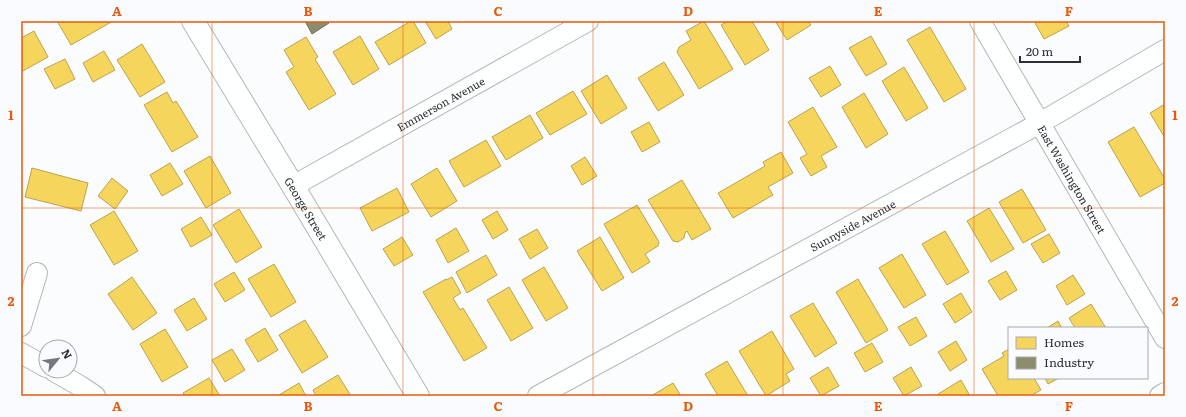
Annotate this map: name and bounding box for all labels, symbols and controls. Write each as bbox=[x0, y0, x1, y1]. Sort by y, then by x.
text: A bbox=[112, 1, 122, 20]
text: B bbox=[304, 1, 313, 20]
text: C bbox=[493, 1, 503, 20]
text: D bbox=[683, 1, 693, 20]
text: E bbox=[874, 1, 883, 20]
text: F bbox=[1065, 1, 1073, 20]
scale bar bbox=[1020, 38, 1080, 64]
text: 20 m bbox=[1026, 42, 1053, 60]
street label: Emmerson Avenue bbox=[394, 72, 488, 135]
text: 1 bbox=[8, 105, 14, 124]
text: 1 bbox=[1172, 105, 1178, 124]
street label: East Washington Street bbox=[1034, 122, 1110, 237]
street label: George Street bbox=[281, 174, 332, 243]
street label: Sunnyside Avenue bbox=[807, 195, 898, 255]
text: 2 bbox=[8, 291, 15, 310]
text: 2 bbox=[1172, 291, 1179, 310]
legend bbox=[1008, 327, 1148, 379]
text: Homes bbox=[1044, 333, 1084, 351]
north arrow bbox=[38, 339, 78, 379]
text: N bbox=[58, 346, 77, 362]
text: Industry bbox=[1044, 353, 1094, 371]
text: A bbox=[112, 396, 122, 415]
text: B bbox=[304, 396, 313, 415]
text: C bbox=[493, 396, 503, 415]
text: D bbox=[683, 396, 693, 415]
text: E bbox=[874, 396, 883, 415]
text: F bbox=[1065, 396, 1073, 415]

